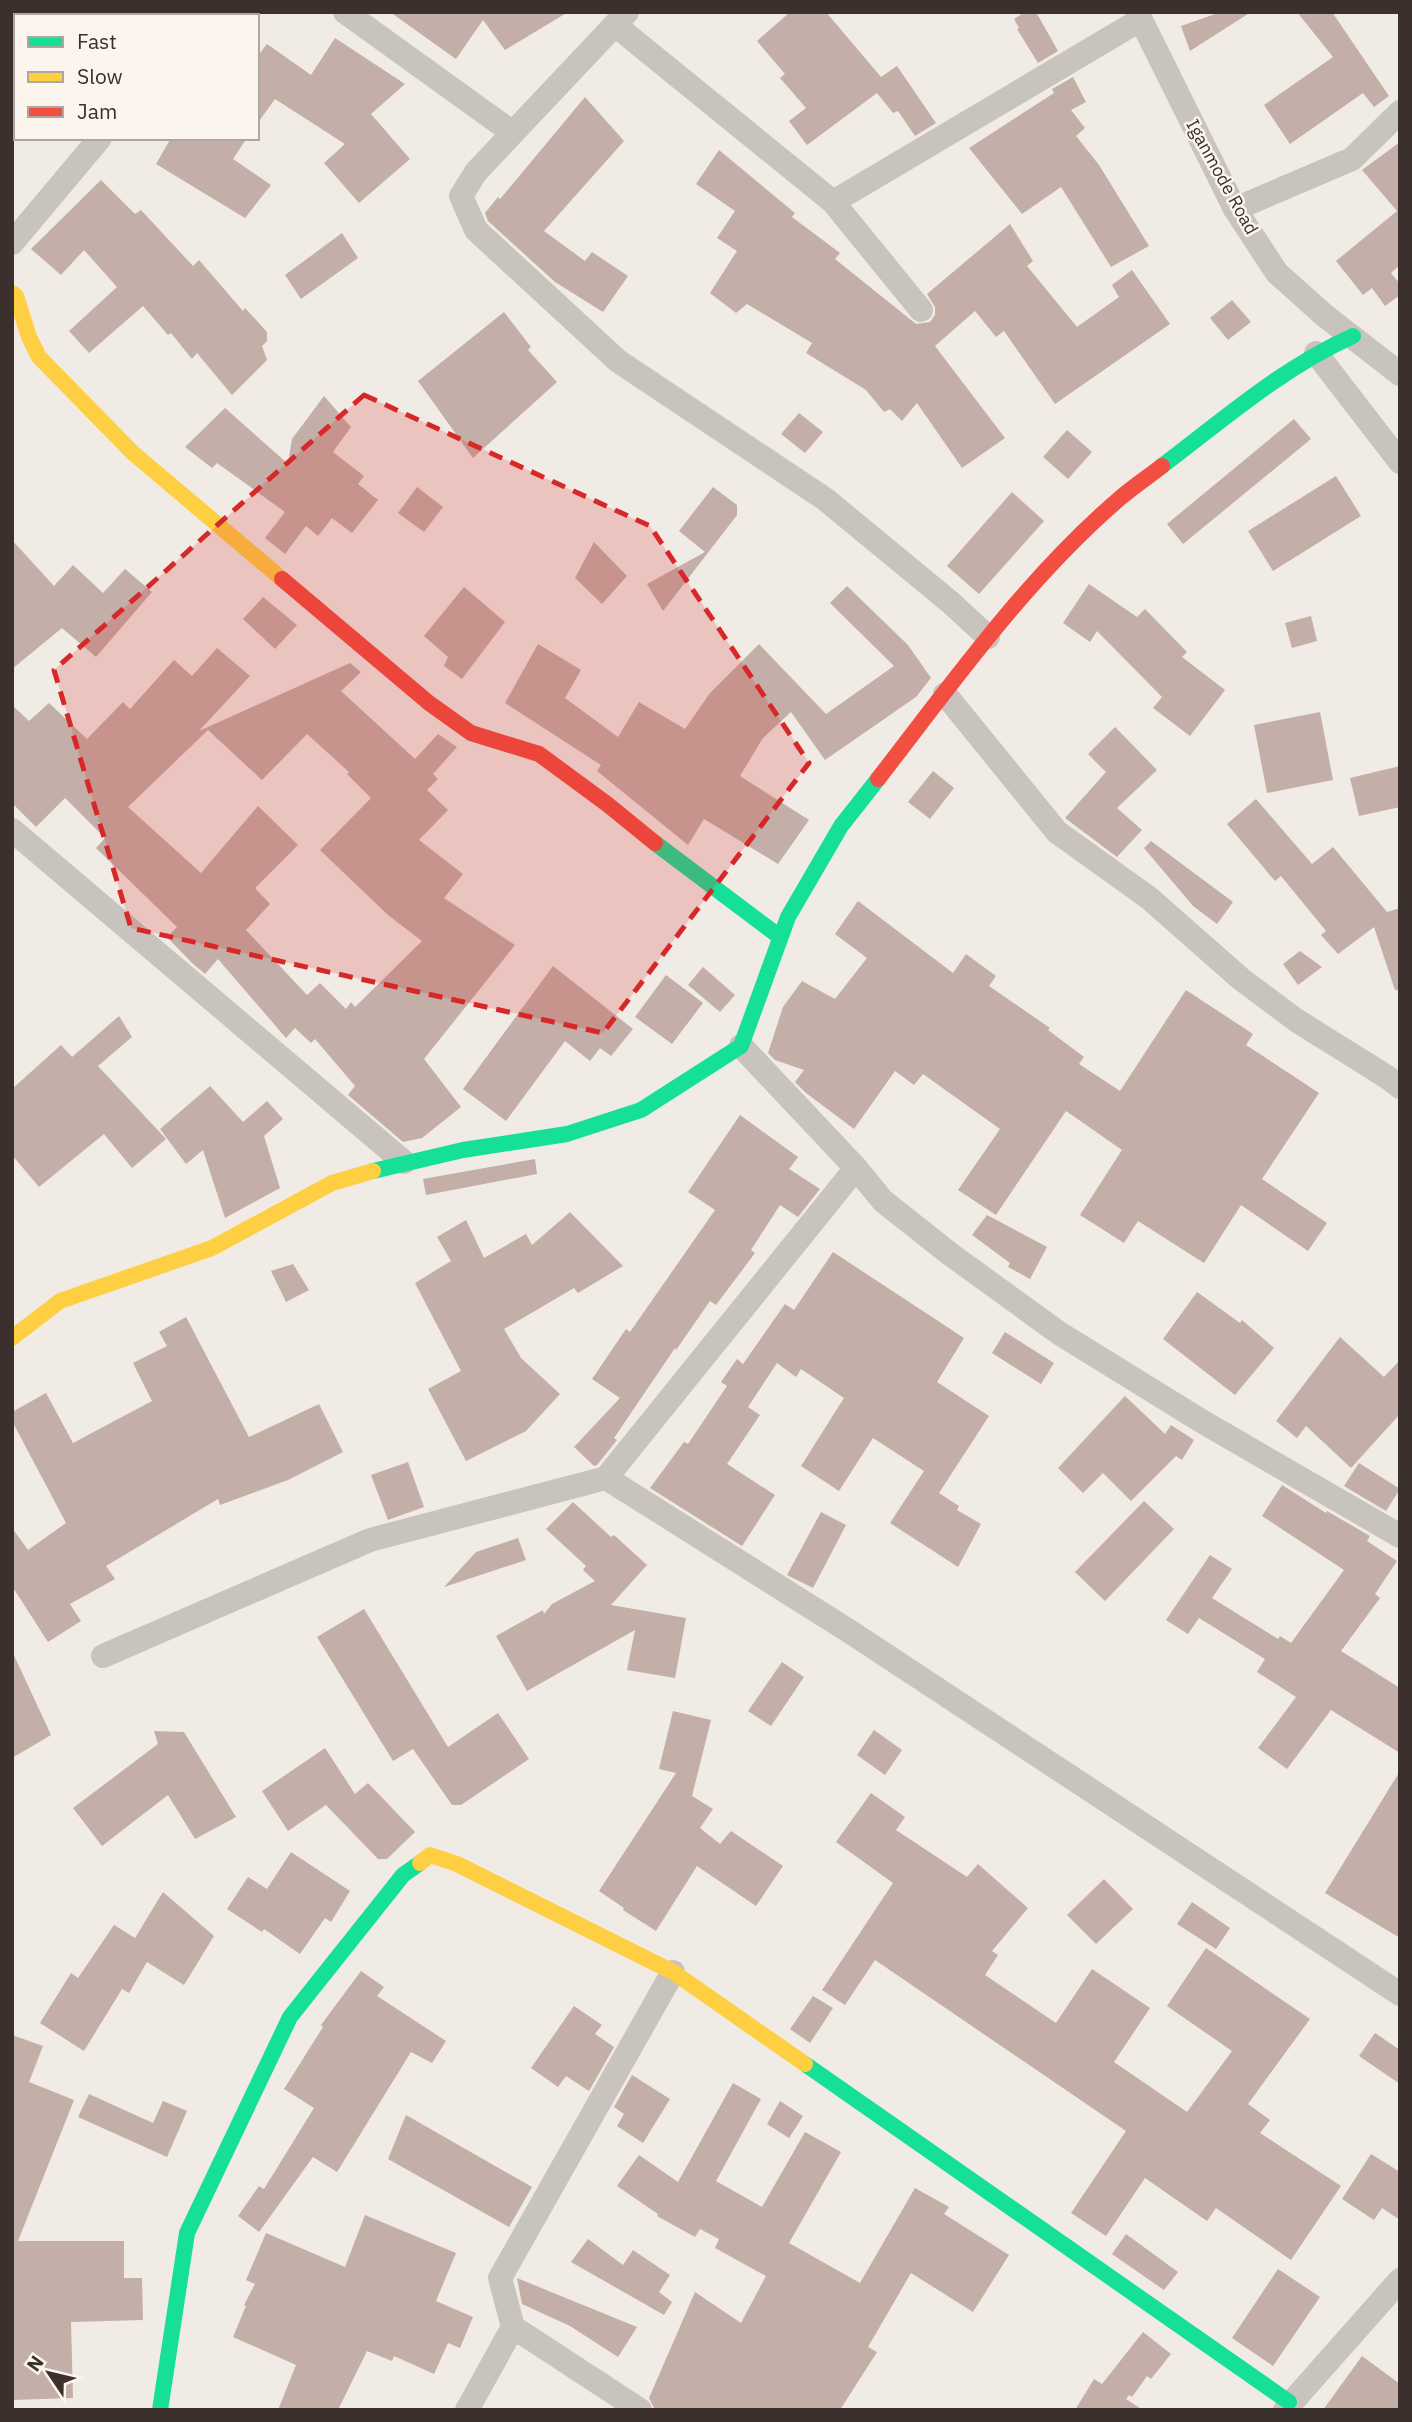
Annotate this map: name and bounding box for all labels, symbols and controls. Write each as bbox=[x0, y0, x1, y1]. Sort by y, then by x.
legend bbox=[14, 14, 259, 140]
text: Fast bbox=[77, 27, 117, 55]
text: Slow bbox=[77, 62, 123, 90]
text: Jam bbox=[77, 97, 117, 125]
street label: Iganmode Road bbox=[1181, 115, 1264, 238]
north arrow bbox=[14, 2338, 84, 2408]
text: N bbox=[21, 2351, 49, 2376]

